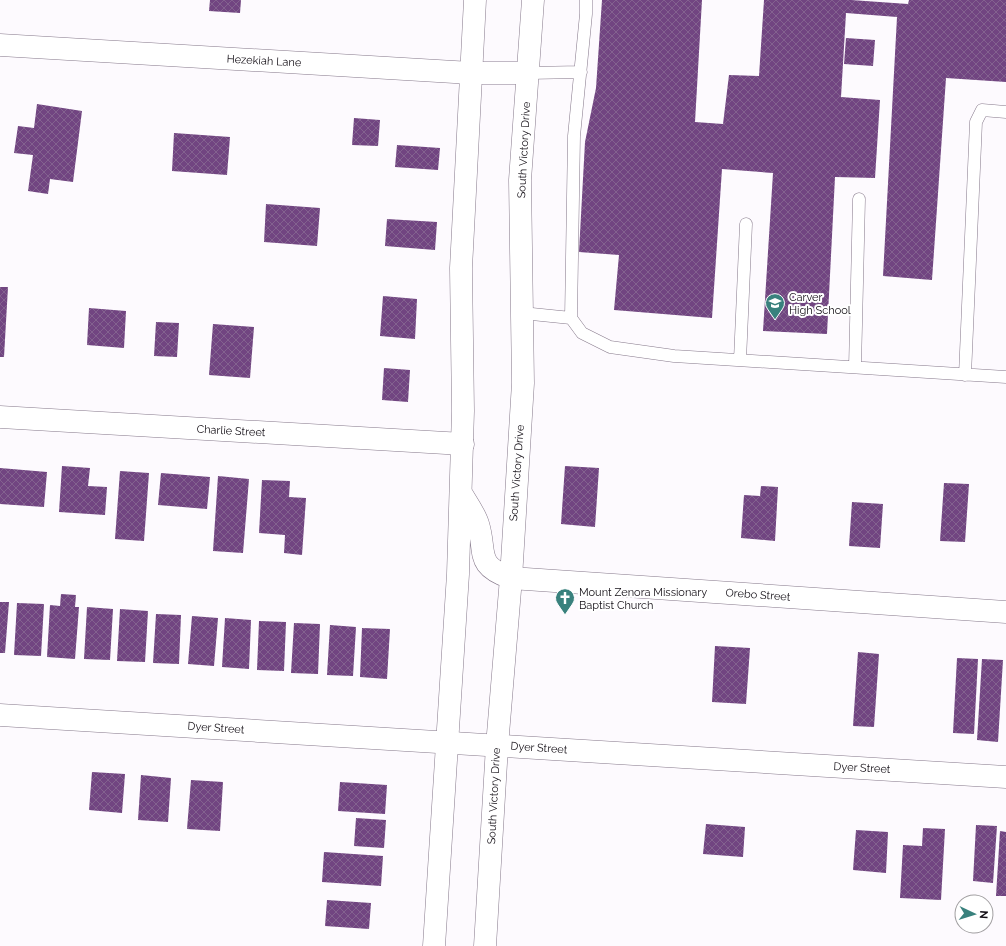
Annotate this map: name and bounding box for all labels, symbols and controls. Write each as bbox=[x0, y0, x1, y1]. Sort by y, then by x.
street label: Hezekiah Lane bbox=[226, 53, 302, 69]
street label: South Victory Drive bbox=[515, 101, 533, 199]
place label: Carver High School bbox=[789, 291, 851, 317]
school or university icon: Carver High School bbox=[764, 292, 786, 320]
street label: Charlie Street bbox=[196, 423, 266, 439]
street label: South Victory Drive bbox=[507, 424, 527, 522]
place label: Mount Zenora Missionary Baptist Church bbox=[579, 586, 707, 612]
street label: Orebo Street bbox=[725, 586, 791, 604]
church icon: Mount Zenora Missionary Baptist Church bbox=[554, 587, 576, 615]
street label: Dyer Street bbox=[187, 720, 245, 736]
street label: Dyer Street bbox=[510, 740, 568, 756]
street label: South Victory Drive bbox=[485, 747, 503, 845]
street label: Dyer Street bbox=[833, 760, 891, 776]
north arrow bbox=[954, 894, 994, 934]
text: N bbox=[977, 910, 990, 919]

